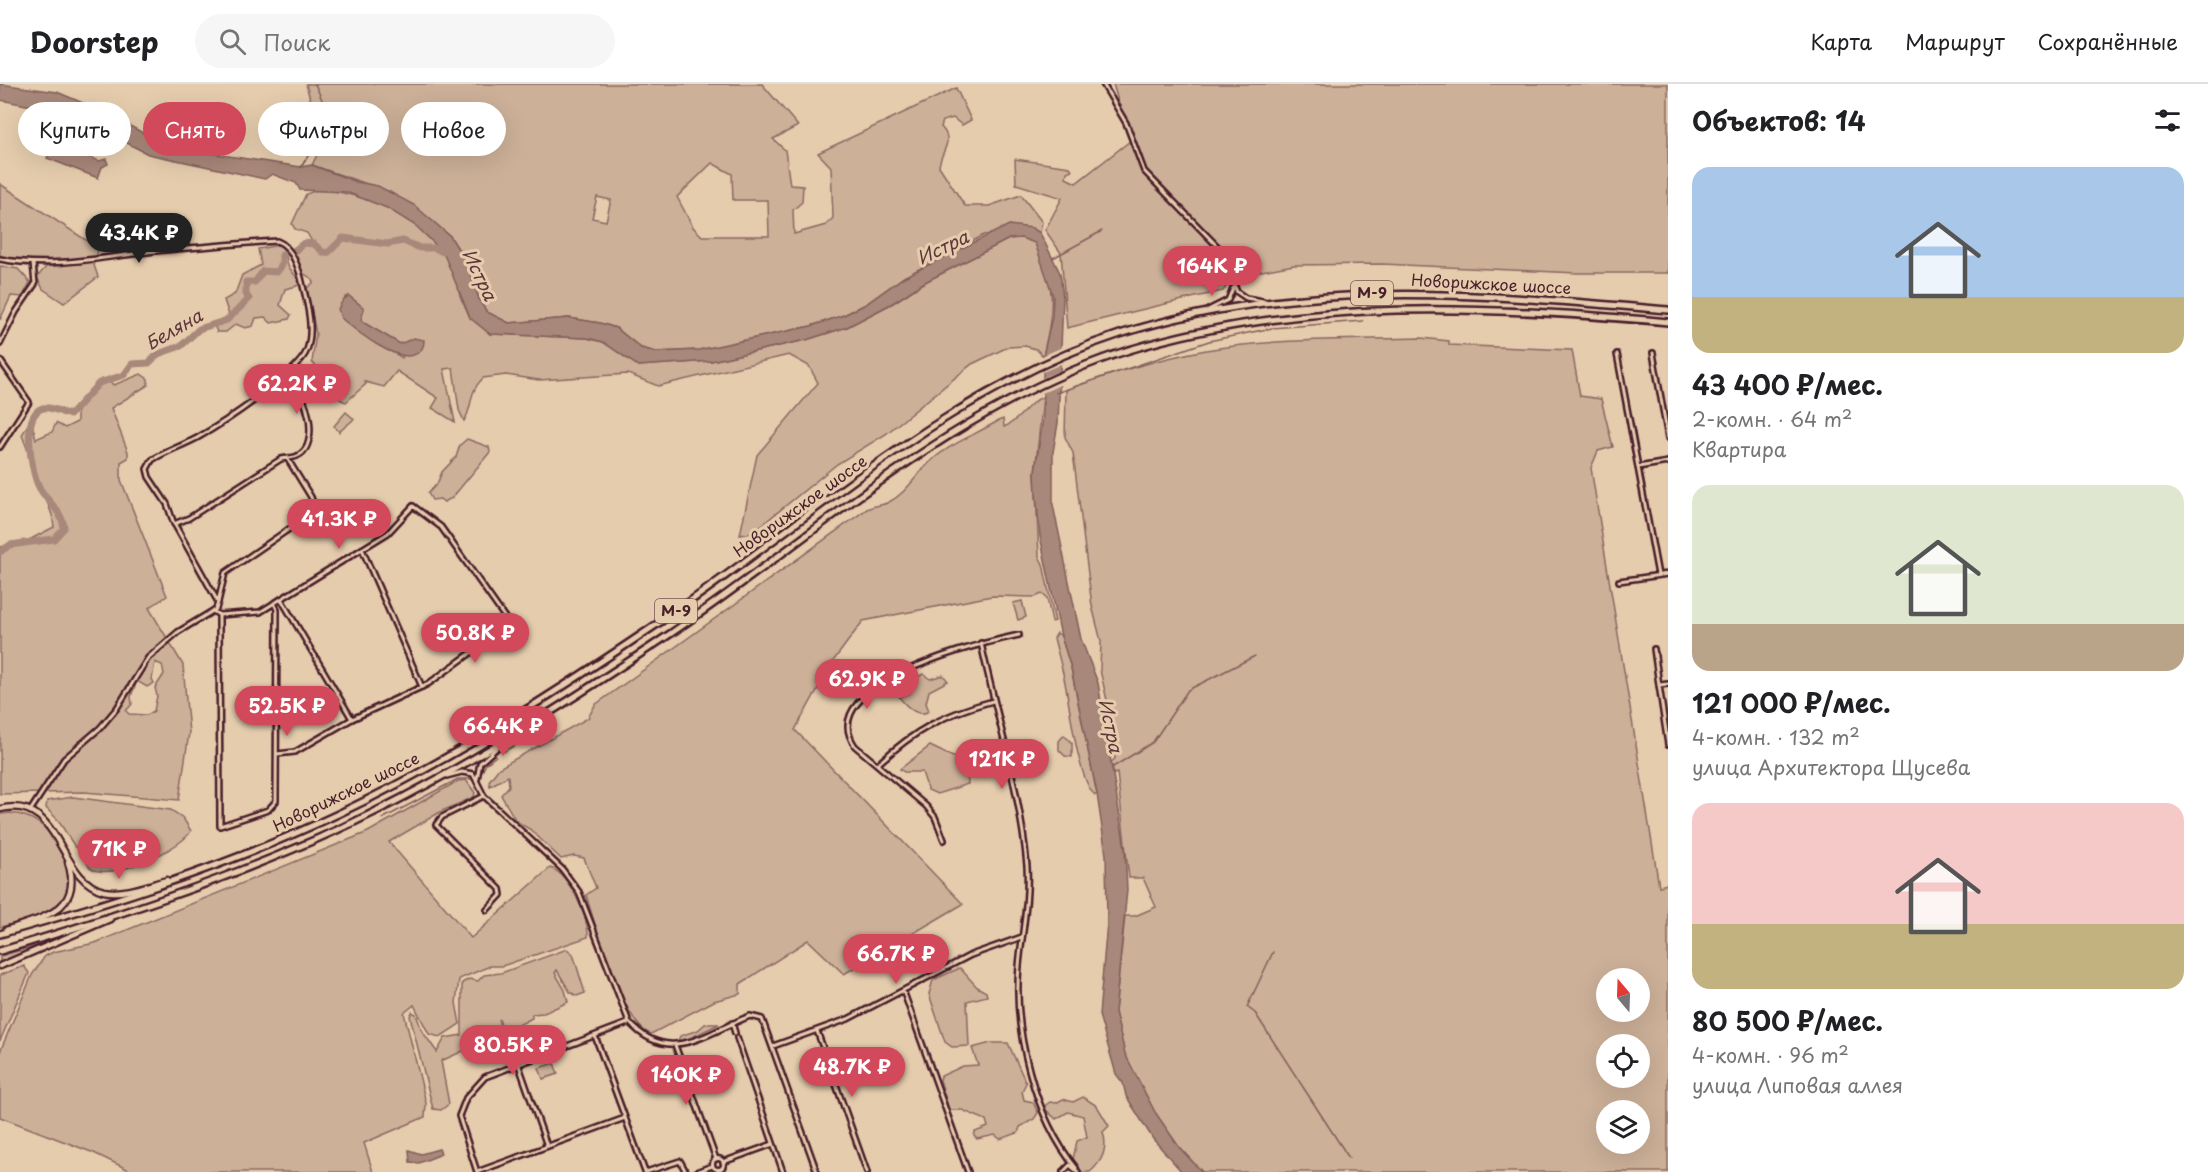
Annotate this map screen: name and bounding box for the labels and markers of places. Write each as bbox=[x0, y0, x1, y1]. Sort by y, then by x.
pin: 43.4K ₽ bbox=[84, 213, 194, 264]
pin: 164K ₽ bbox=[1163, 246, 1261, 297]
pin: 62.2K ₽ bbox=[242, 364, 352, 415]
pin: 41.3K ₽ bbox=[284, 499, 394, 550]
pin: 50.8K ₽ bbox=[420, 613, 530, 664]
pin: 62.9K ₽ bbox=[812, 659, 922, 710]
pin: 52.5K ₽ bbox=[232, 686, 342, 737]
pin: 66.4K ₽ bbox=[448, 706, 558, 757]
pin: 121K ₽ bbox=[953, 739, 1051, 790]
pin: 71K ₽ bbox=[77, 829, 161, 880]
pin: 66.7K ₽ bbox=[841, 934, 951, 985]
pin: 80.5K ₽ bbox=[458, 1025, 568, 1076]
pin: 48.7K ₽ bbox=[797, 1047, 907, 1098]
pin: 140K ₽ bbox=[637, 1055, 735, 1106]

